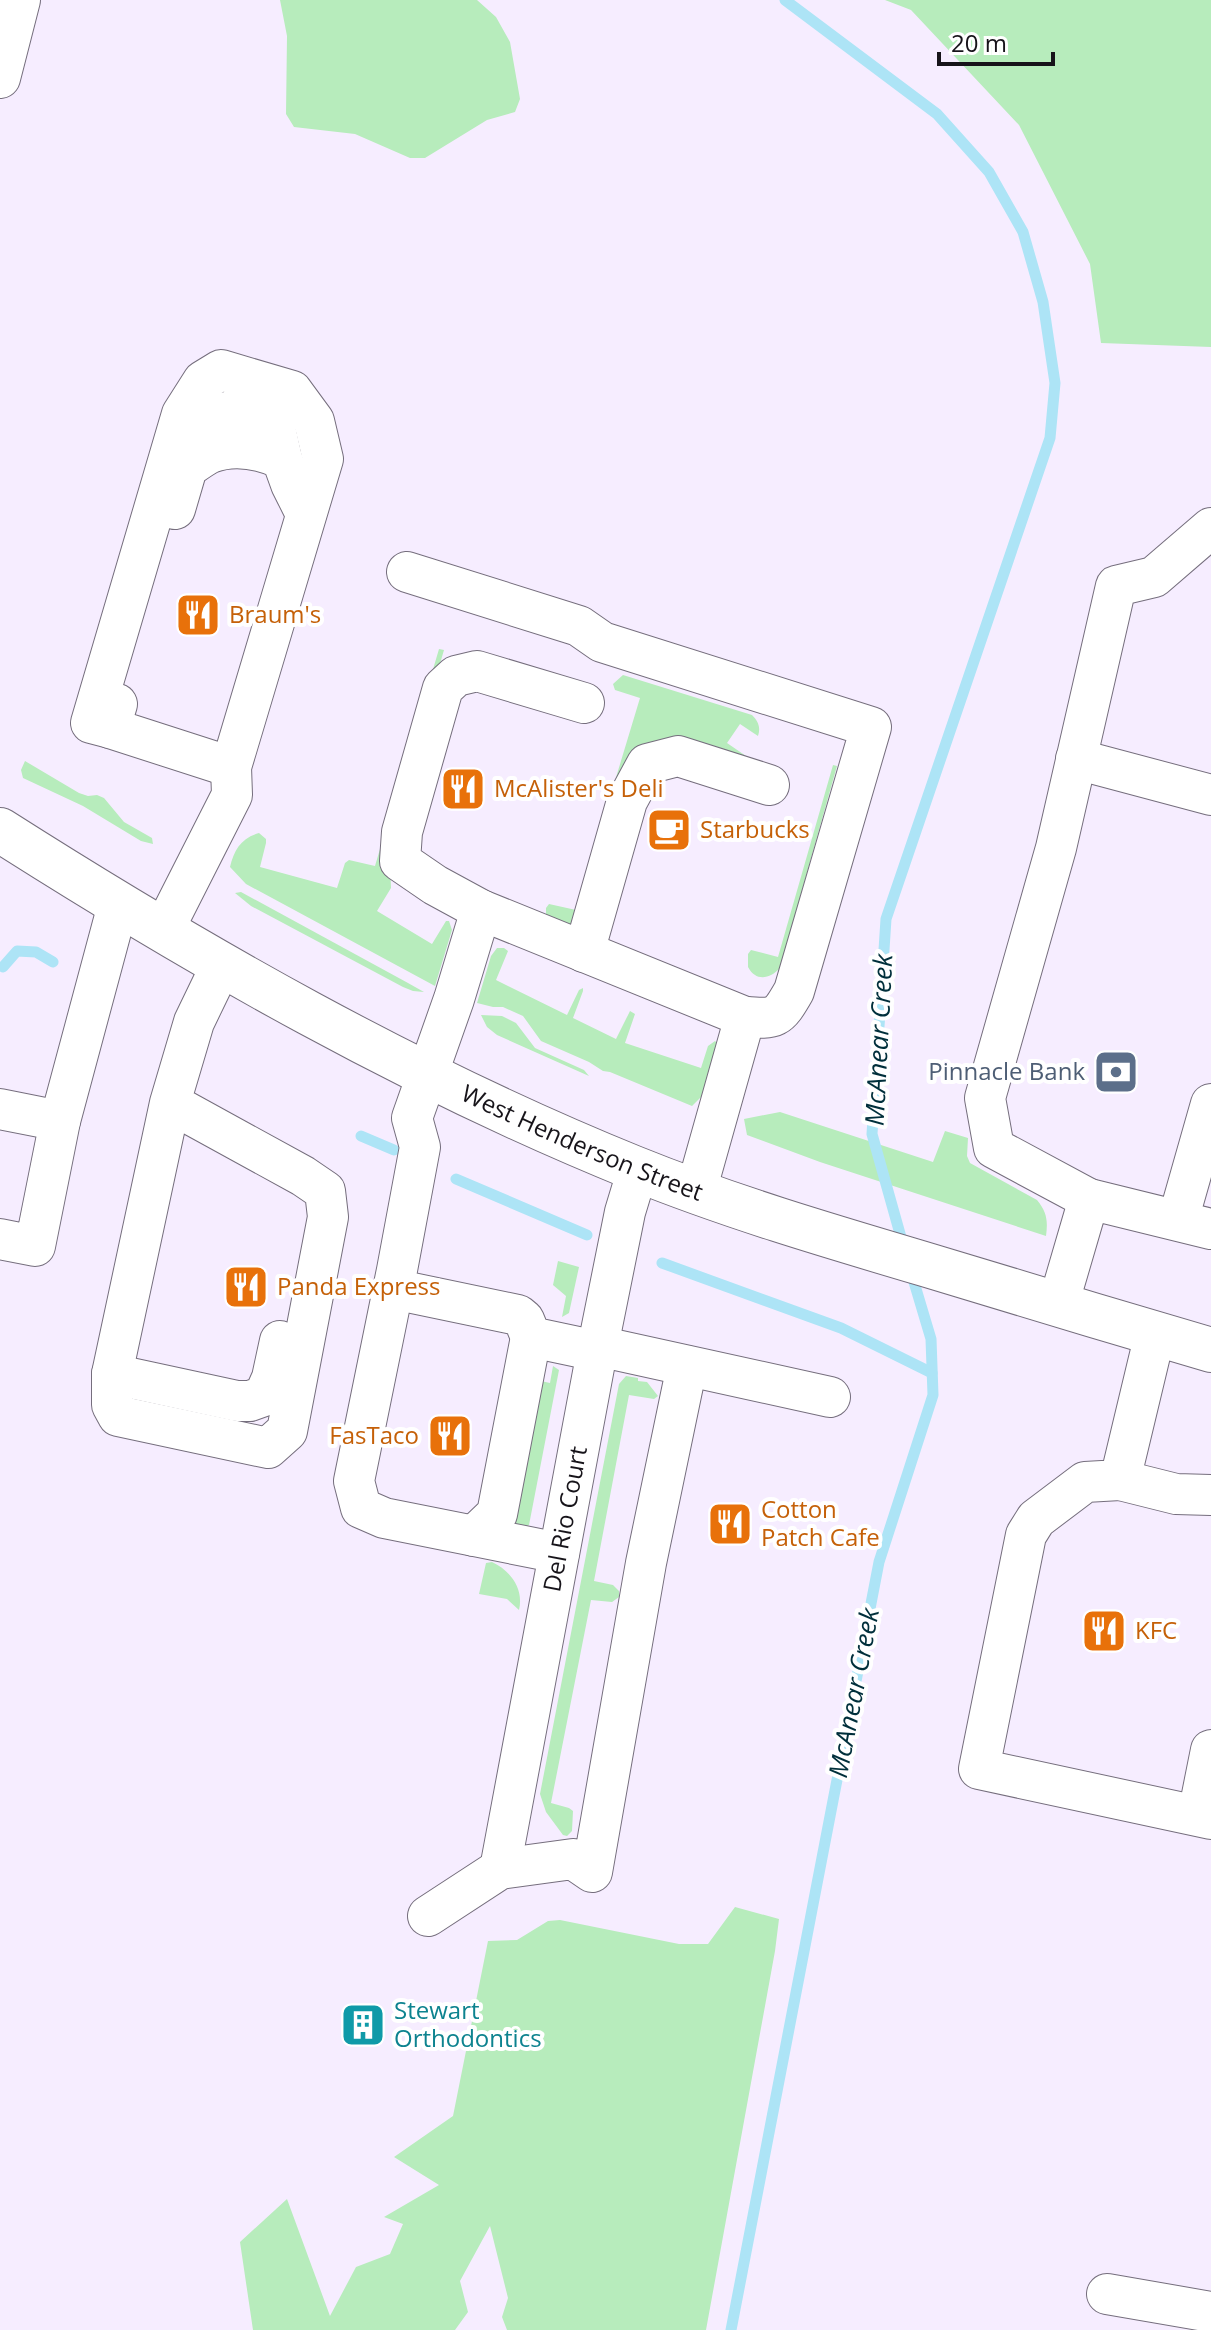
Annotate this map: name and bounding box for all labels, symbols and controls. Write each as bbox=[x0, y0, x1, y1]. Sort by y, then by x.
scale bar bbox=[939, 16, 1053, 66]
text: 20 m bbox=[951, 26, 1007, 59]
restaurant icon: Braum's bbox=[174, 591, 222, 639]
place label: Braum's bbox=[229, 597, 321, 630]
restaurant icon: McAlister's Deli bbox=[439, 765, 487, 813]
place label: McAlister's Deli bbox=[494, 771, 664, 804]
cafe icon: Starbucks bbox=[645, 806, 693, 854]
place label: Starbucks bbox=[700, 812, 810, 845]
water label: McAnear Creek bbox=[856, 952, 901, 1127]
bank icon: Pinnacle Bank bbox=[1092, 1048, 1140, 1096]
place label: Pinnacle Bank bbox=[928, 1054, 1085, 1087]
street label: West Henderson Street bbox=[456, 1076, 708, 1208]
restaurant icon: Panda Express bbox=[222, 1263, 270, 1311]
place label: Panda Express bbox=[277, 1269, 441, 1302]
restaurant icon: FasTaco bbox=[426, 1412, 474, 1460]
place label: FasTaco bbox=[329, 1418, 419, 1451]
street label: Del Rio Court bbox=[534, 1443, 594, 1594]
place label: Cotton Patch Cafe bbox=[761, 1492, 880, 1553]
restaurant icon: Cotton Patch Cafe bbox=[706, 1500, 754, 1548]
water label: McAnear Creek bbox=[819, 1604, 887, 1781]
restaurant icon: KFC bbox=[1080, 1607, 1128, 1655]
place label: KFC bbox=[1135, 1613, 1177, 1646]
place label: Stewart Orthodontics bbox=[394, 1993, 542, 2054]
building icon: Stewart Orthodontics bbox=[339, 2001, 387, 2049]

